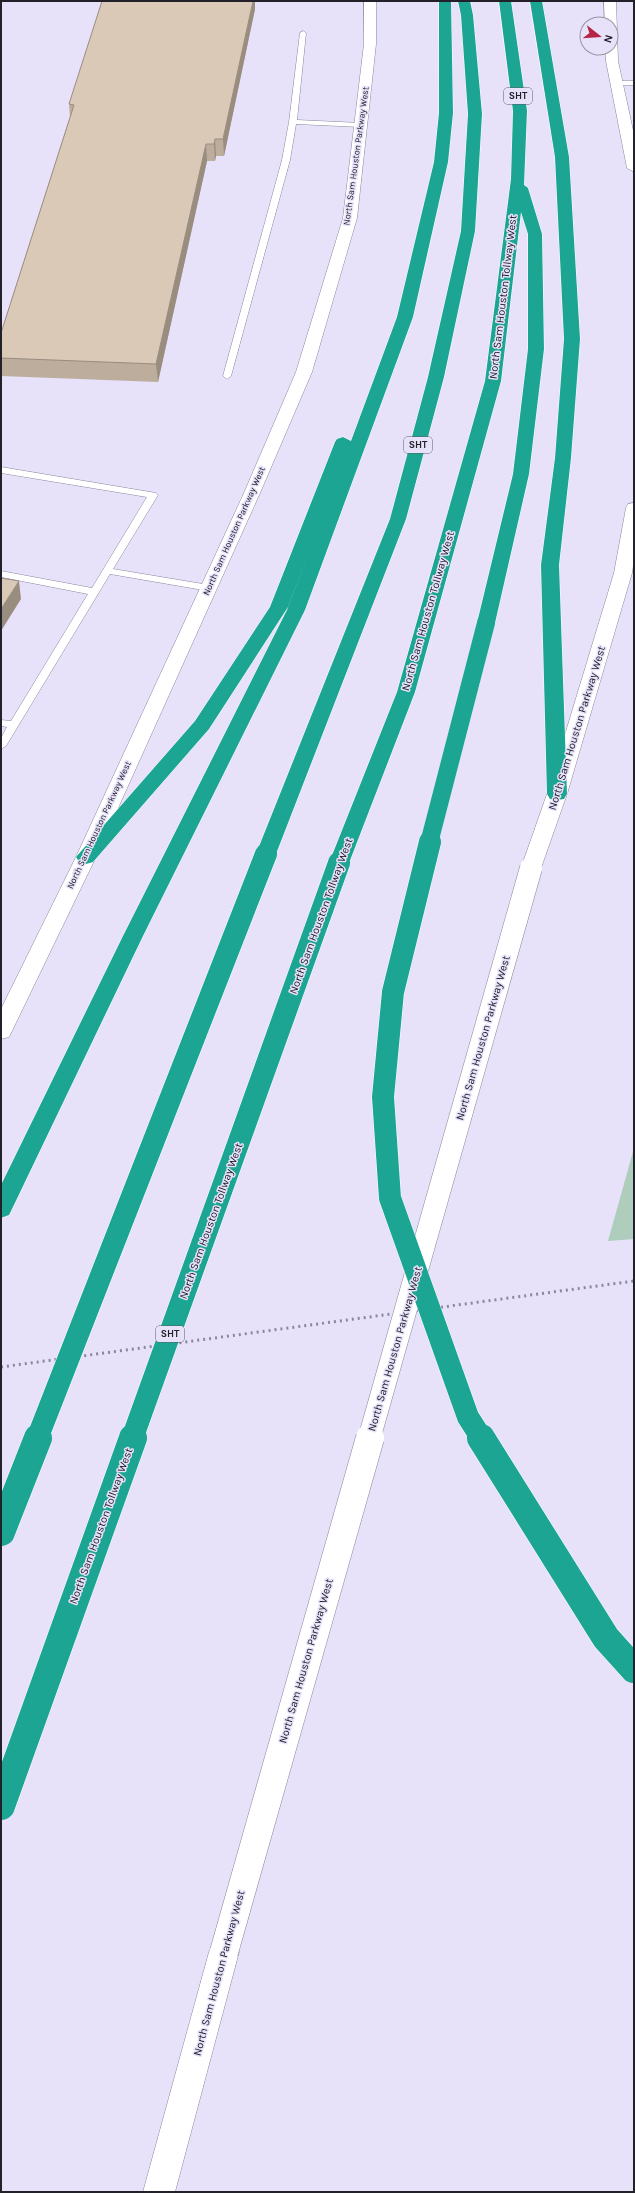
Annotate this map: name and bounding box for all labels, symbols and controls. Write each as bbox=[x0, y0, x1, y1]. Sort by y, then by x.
north arrow bbox=[579, 16, 619, 56]
text: N bbox=[601, 33, 615, 44]
street label: North Sam Houston Parkway West bbox=[341, 85, 371, 226]
road number: SHT bbox=[504, 88, 532, 104]
street label: North Sam Houston Tollway West bbox=[486, 214, 520, 380]
road number: SHT bbox=[404, 437, 432, 453]
street label: North Sam Houston Parkway West bbox=[201, 465, 267, 597]
street label: North Sam Houston Tollway West bbox=[399, 530, 457, 692]
street label: North Sam Houston Parkway West bbox=[546, 644, 608, 812]
street label: North Sam Houston Parkway West bbox=[65, 759, 133, 890]
street label: North Sam Houston Tollway West bbox=[287, 836, 355, 996]
street label: North Sam Houston Parkway West bbox=[453, 954, 513, 1122]
street label: North Sam Houston Tollway West bbox=[177, 1141, 245, 1301]
street label: North Sam Houston Parkway West bbox=[365, 1265, 425, 1433]
road number: SHT bbox=[156, 1326, 184, 1342]
street label: North Sam Houston Tollway West bbox=[67, 1446, 135, 1606]
street label: North Sam Houston Parkway West bbox=[276, 1577, 336, 1745]
street label: North Sam Houston Parkway West bbox=[191, 1889, 247, 2057]

